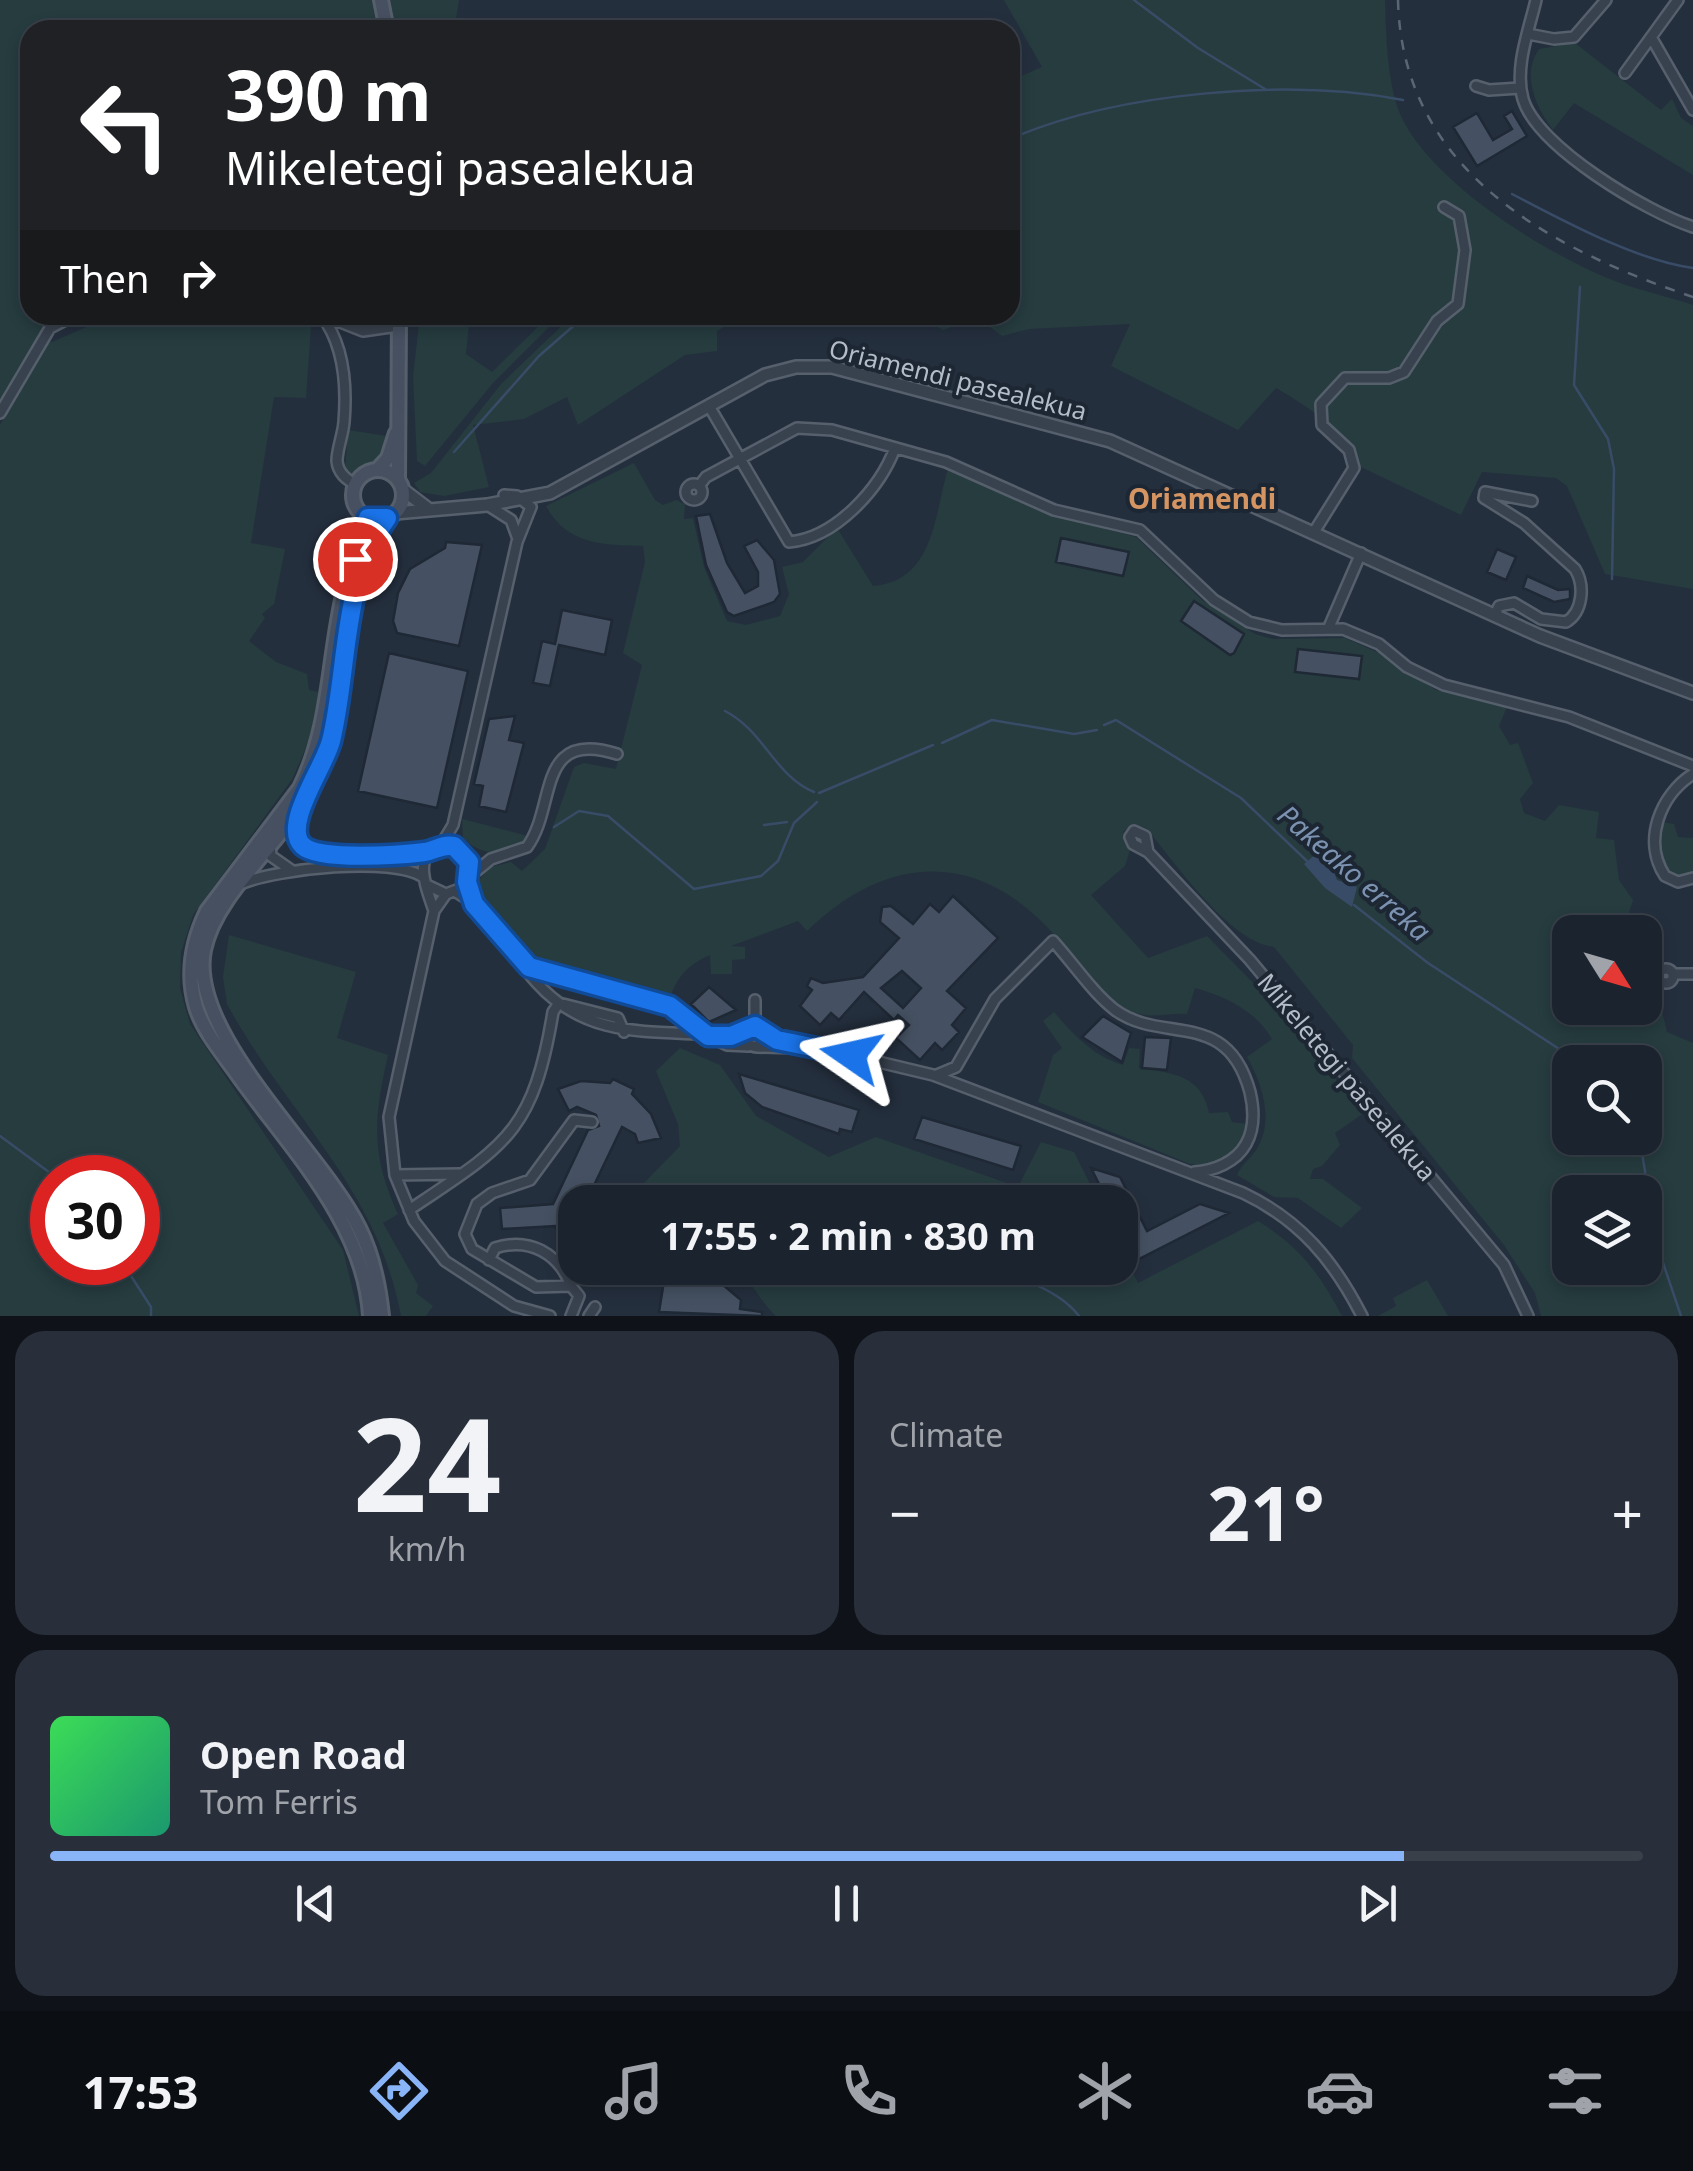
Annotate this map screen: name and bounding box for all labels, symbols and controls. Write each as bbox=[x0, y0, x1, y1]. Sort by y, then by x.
text: 390 m bbox=[225, 46, 432, 142]
icon: left bbox=[60, 60, 190, 190]
text: Mikeletegi pasealekua bbox=[225, 137, 696, 198]
icon: right bbox=[170, 250, 225, 305]
text: Then bbox=[60, 252, 150, 304]
street label: Oriamendi pasealekua bbox=[826, 331, 1091, 428]
district label: Oriamendi bbox=[1128, 479, 1276, 517]
pin bbox=[313, 517, 398, 602]
icon: arrive bbox=[328, 532, 383, 587]
water label: Pakeako erreka bbox=[1270, 795, 1439, 949]
north arrow bbox=[1552, 915, 1662, 1025]
map controls bbox=[1552, 915, 1662, 1285]
street label: Mikeletegi pasealekua bbox=[1251, 965, 1445, 1187]
position arrow bbox=[799, 1003, 903, 1107]
button: search bbox=[1552, 1045, 1662, 1155]
speed limit sign: 30 bbox=[30, 1155, 160, 1285]
button: layers bbox=[1552, 1175, 1662, 1285]
text: 17:55 · 2 min · 830 m bbox=[660, 1209, 1036, 1261]
text: 24 bbox=[353, 1373, 501, 1550]
text: Climate bbox=[889, 1413, 1003, 1456]
text: 21° bbox=[1207, 1461, 1325, 1563]
text: − bbox=[889, 1475, 920, 1550]
text: + bbox=[1612, 1475, 1643, 1550]
text: km/h bbox=[388, 1527, 466, 1570]
text: Open Road bbox=[200, 1728, 407, 1780]
text: Tom Ferris bbox=[200, 1780, 358, 1823]
icon: previous bbox=[288, 1876, 343, 1931]
icon: pause bbox=[819, 1876, 874, 1931]
icon: next bbox=[1350, 1876, 1405, 1931]
icon: directions bbox=[364, 2056, 434, 2126]
icon: music bbox=[599, 2056, 669, 2126]
icon: phone bbox=[834, 2056, 904, 2126]
icon: climate bbox=[1070, 2056, 1140, 2126]
icon: car bbox=[1305, 2056, 1375, 2126]
icon: filters bbox=[1540, 2056, 1610, 2126]
text: 17:53 bbox=[83, 2061, 198, 2122]

